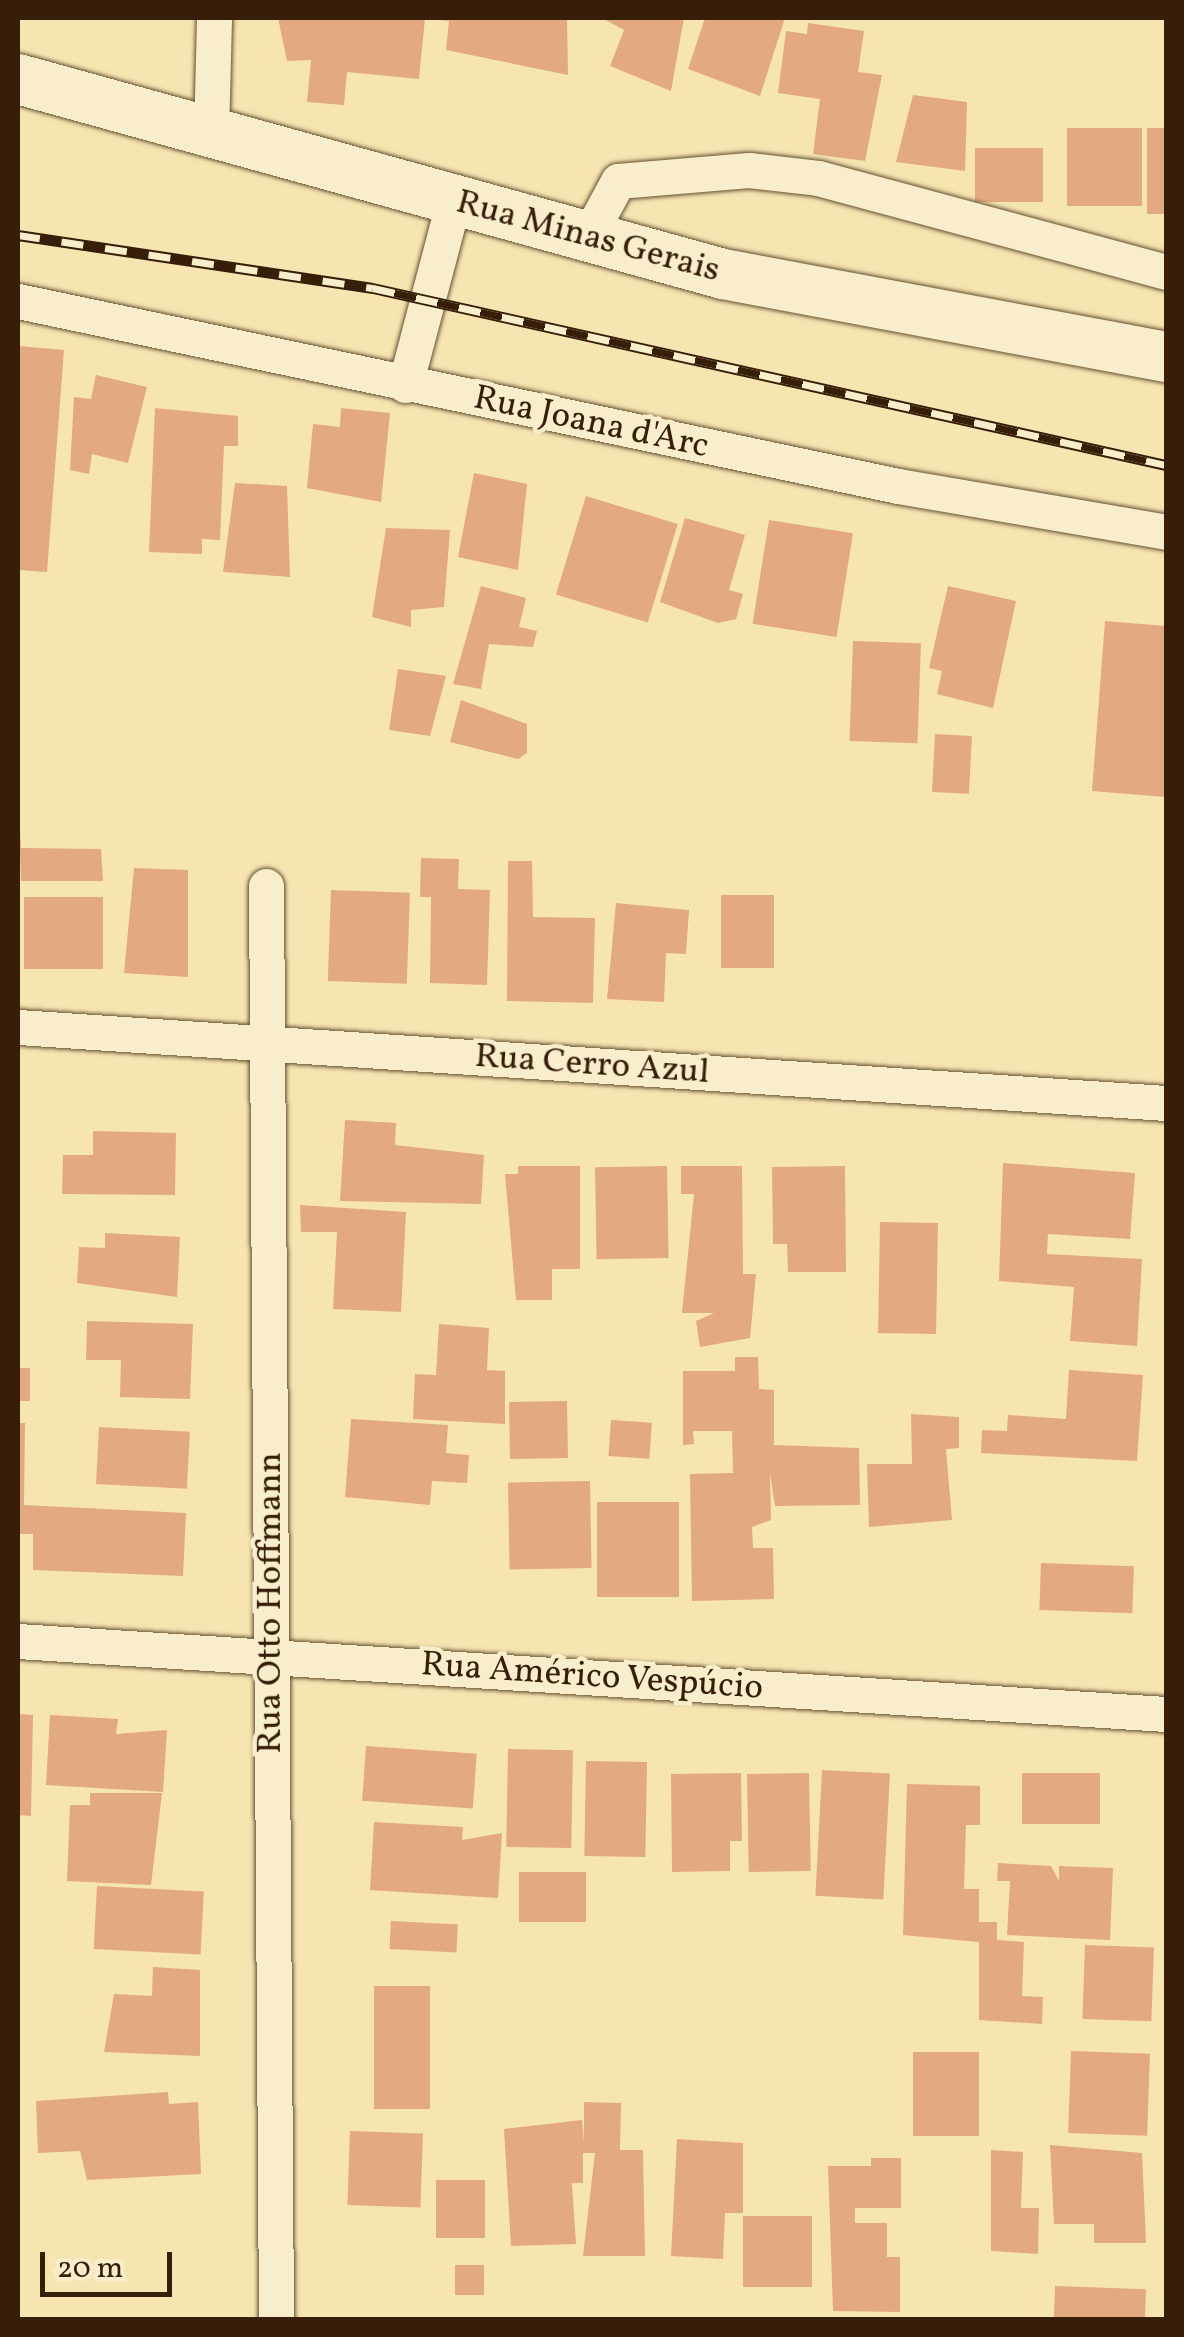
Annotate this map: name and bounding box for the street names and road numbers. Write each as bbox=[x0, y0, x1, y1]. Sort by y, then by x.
street label: Rua Minas Gerais bbox=[452, 182, 724, 292]
street label: Rua Joana d'Arc bbox=[470, 378, 712, 468]
street label: Rua Cerro Azul bbox=[473, 1036, 711, 1094]
street label: Rua Otto Hoffmann bbox=[250, 1452, 292, 1754]
street label: Rua Américo Vespúcio bbox=[419, 1644, 765, 1710]

